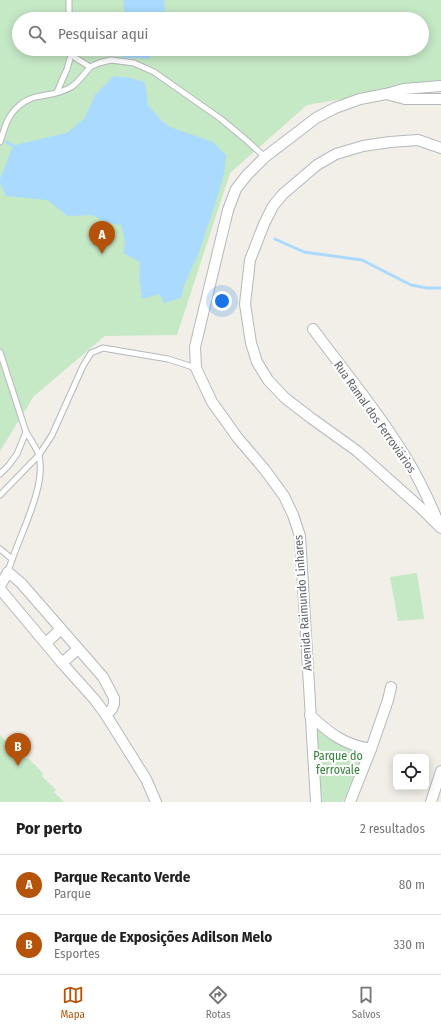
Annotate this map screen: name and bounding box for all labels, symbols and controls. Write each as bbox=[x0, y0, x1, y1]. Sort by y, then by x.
search box bbox=[12, 12, 429, 56]
icon: search bbox=[26, 23, 48, 45]
text: Pesquisar aqui bbox=[58, 25, 148, 43]
pin: A bbox=[89, 221, 115, 254]
your location bbox=[212, 291, 232, 311]
street label: Rua Ramal dos Ferroviários bbox=[331, 358, 419, 476]
street label: Avenida Raimundo Linhares bbox=[291, 534, 315, 672]
pin: B bbox=[5, 733, 31, 766]
park label: Parque do ferrovale bbox=[313, 749, 363, 777]
map controls bbox=[393, 754, 429, 790]
button: locate bbox=[393, 754, 429, 790]
text: Por perto bbox=[16, 818, 82, 839]
text: 2 resultados bbox=[360, 821, 425, 836]
text: Parque Recanto Verde bbox=[54, 868, 190, 886]
text: A bbox=[25, 877, 33, 892]
text: 80 m bbox=[399, 877, 425, 892]
text: Parque bbox=[54, 886, 91, 901]
text: Parque de Exposições Adilson Melo bbox=[54, 928, 272, 946]
text: B bbox=[25, 937, 33, 952]
text: 330 m bbox=[393, 937, 425, 952]
text: Esportes bbox=[54, 946, 100, 961]
tab: Mapa bbox=[60, 984, 85, 1021]
tab: Rotas bbox=[206, 984, 231, 1021]
tab: Salvos bbox=[352, 984, 381, 1021]

